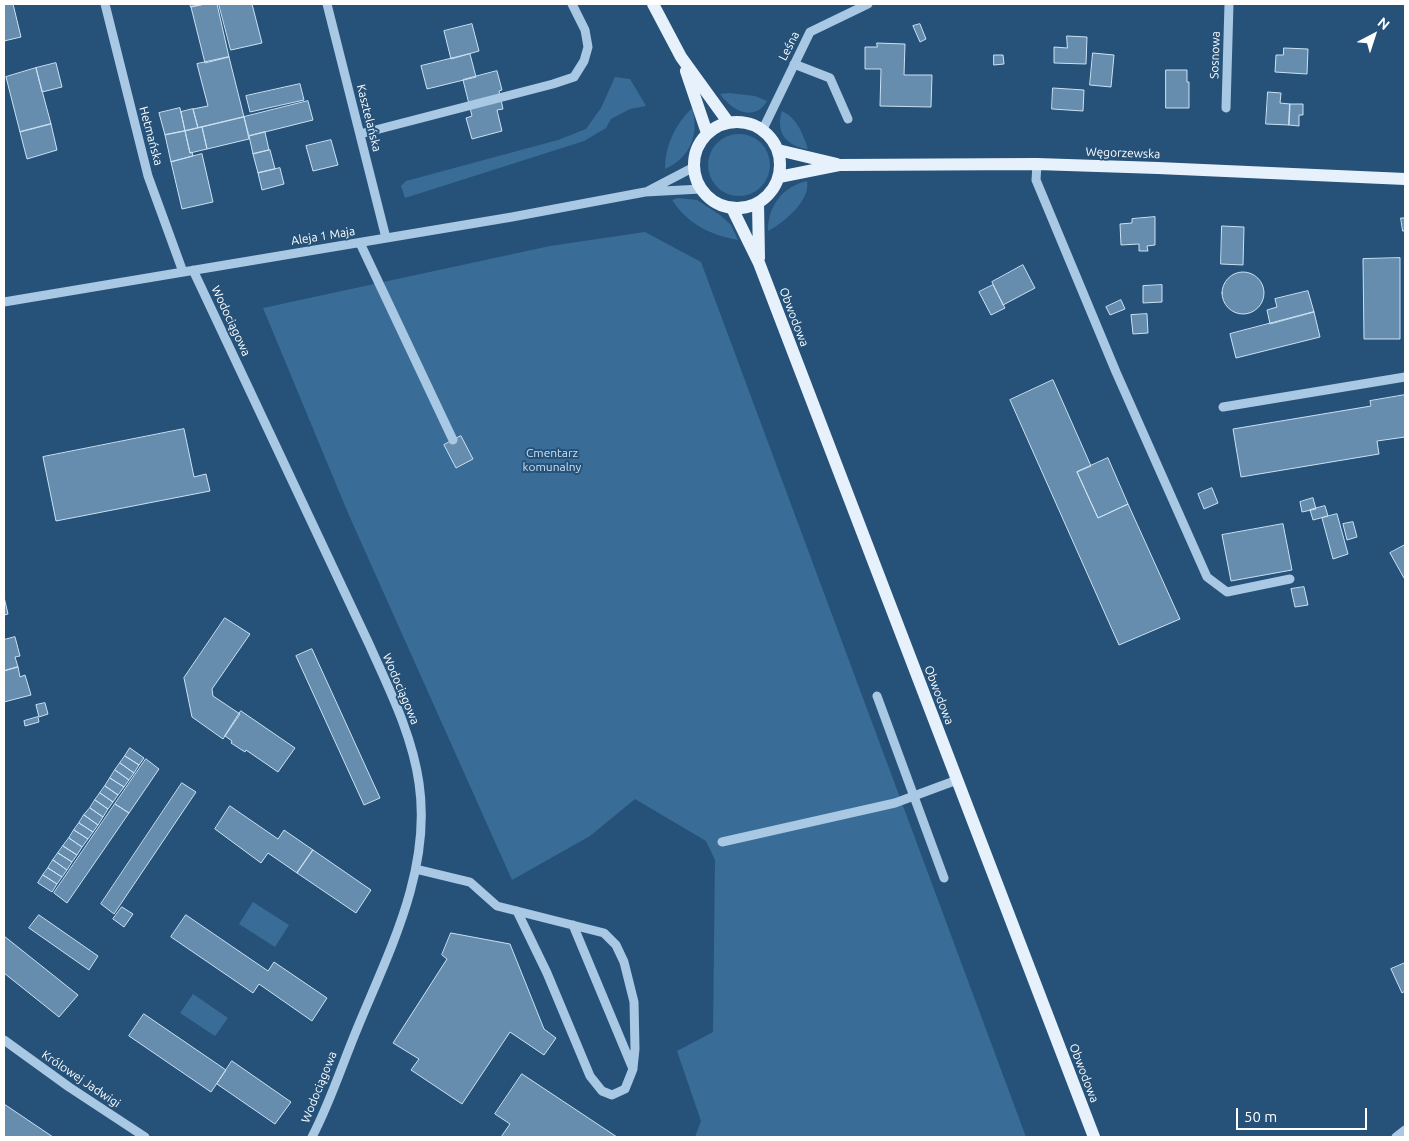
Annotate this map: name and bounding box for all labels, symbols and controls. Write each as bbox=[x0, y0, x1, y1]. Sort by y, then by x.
north arrow bbox=[1349, 10, 1399, 60]
text: N bbox=[1374, 14, 1393, 33]
street label: Leśna bbox=[776, 29, 802, 63]
street label: Sosnowa bbox=[1207, 31, 1223, 79]
street label: Kasztelańska bbox=[354, 83, 384, 153]
street label: Hetmańska bbox=[136, 105, 166, 167]
street label: Węgorzewska bbox=[1085, 144, 1161, 162]
street label: Aleja 1 Maja bbox=[290, 224, 356, 248]
street label: Wodociągowa bbox=[208, 284, 254, 358]
street label: Obwodowa bbox=[776, 285, 812, 349]
park label: Cmentarz komunalny bbox=[523, 446, 581, 474]
street label: Wodociągowa bbox=[380, 651, 422, 727]
street label: Obwodowa bbox=[921, 663, 957, 727]
street label: Obwodowa bbox=[1066, 1041, 1102, 1105]
street label: Królowej Jadwigi bbox=[39, 1047, 123, 1111]
street label: Wodociągowa bbox=[298, 1049, 340, 1125]
scale bar bbox=[1239, 1098, 1370, 1130]
text: 50 m bbox=[1244, 1108, 1277, 1125]

